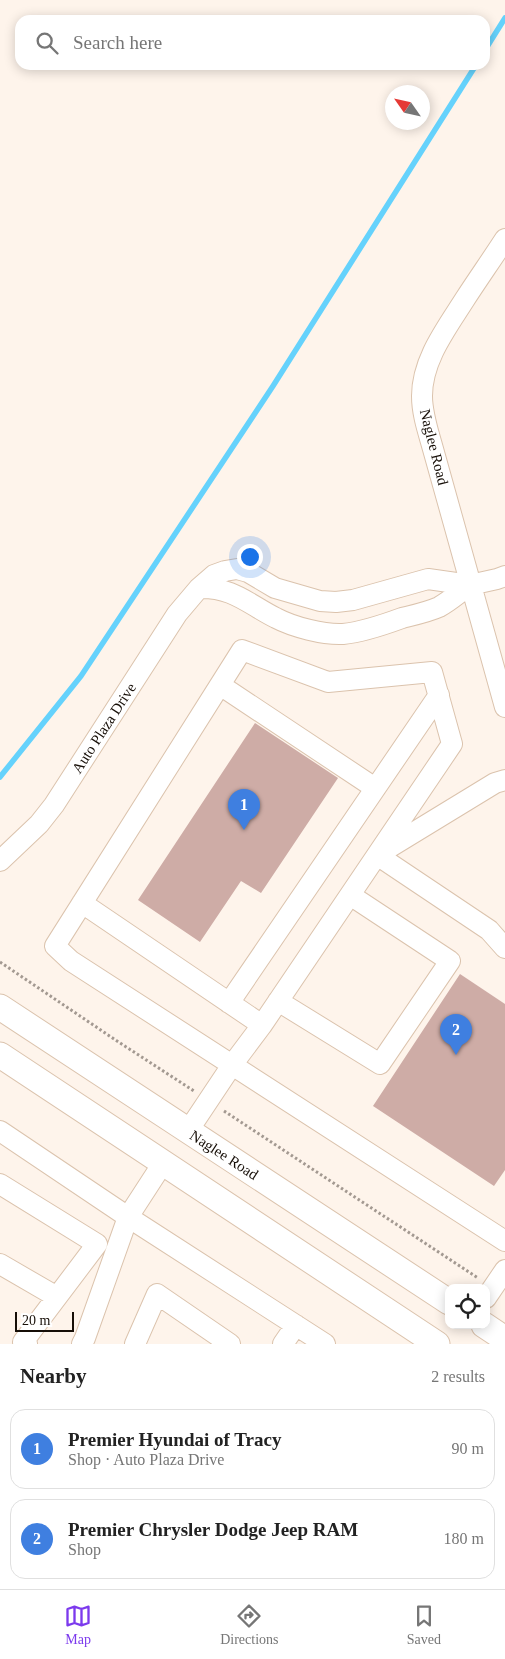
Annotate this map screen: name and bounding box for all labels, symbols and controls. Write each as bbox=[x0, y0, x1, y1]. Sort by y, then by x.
search box bbox=[15, 15, 490, 70]
icon: search bbox=[33, 29, 61, 57]
text: Search here bbox=[73, 32, 162, 53]
north arrow bbox=[385, 85, 430, 130]
street label: Naglee Road bbox=[417, 407, 451, 487]
your location bbox=[237, 544, 263, 570]
street label: Auto Plaza Drive bbox=[69, 680, 139, 776]
pin: 1 bbox=[228, 789, 260, 830]
pin: 2 bbox=[440, 1014, 472, 1055]
street label: Naglee Road bbox=[187, 1127, 261, 1183]
map controls bbox=[445, 1284, 490, 1329]
button: locate bbox=[445, 1284, 490, 1329]
scale bar bbox=[15, 1309, 74, 1332]
text: 20 m bbox=[22, 1313, 50, 1328]
text: Nearby bbox=[20, 1364, 87, 1388]
text: 2 results bbox=[431, 1368, 485, 1385]
text: Premier Hyundai of Tracy bbox=[68, 1429, 281, 1450]
text: 1 bbox=[33, 1440, 41, 1457]
text: 90 m bbox=[452, 1440, 484, 1457]
text: Shop · Auto Plaza Drive bbox=[68, 1451, 224, 1468]
text: Premier Chrysler Dodge Jeep RAM bbox=[68, 1519, 358, 1540]
text: 2 bbox=[33, 1530, 41, 1547]
text: 180 m bbox=[444, 1530, 484, 1547]
text: Shop bbox=[68, 1541, 101, 1558]
tab: Map bbox=[64, 1602, 92, 1648]
tab: Directions bbox=[220, 1602, 279, 1648]
tab: Saved bbox=[407, 1602, 441, 1648]

